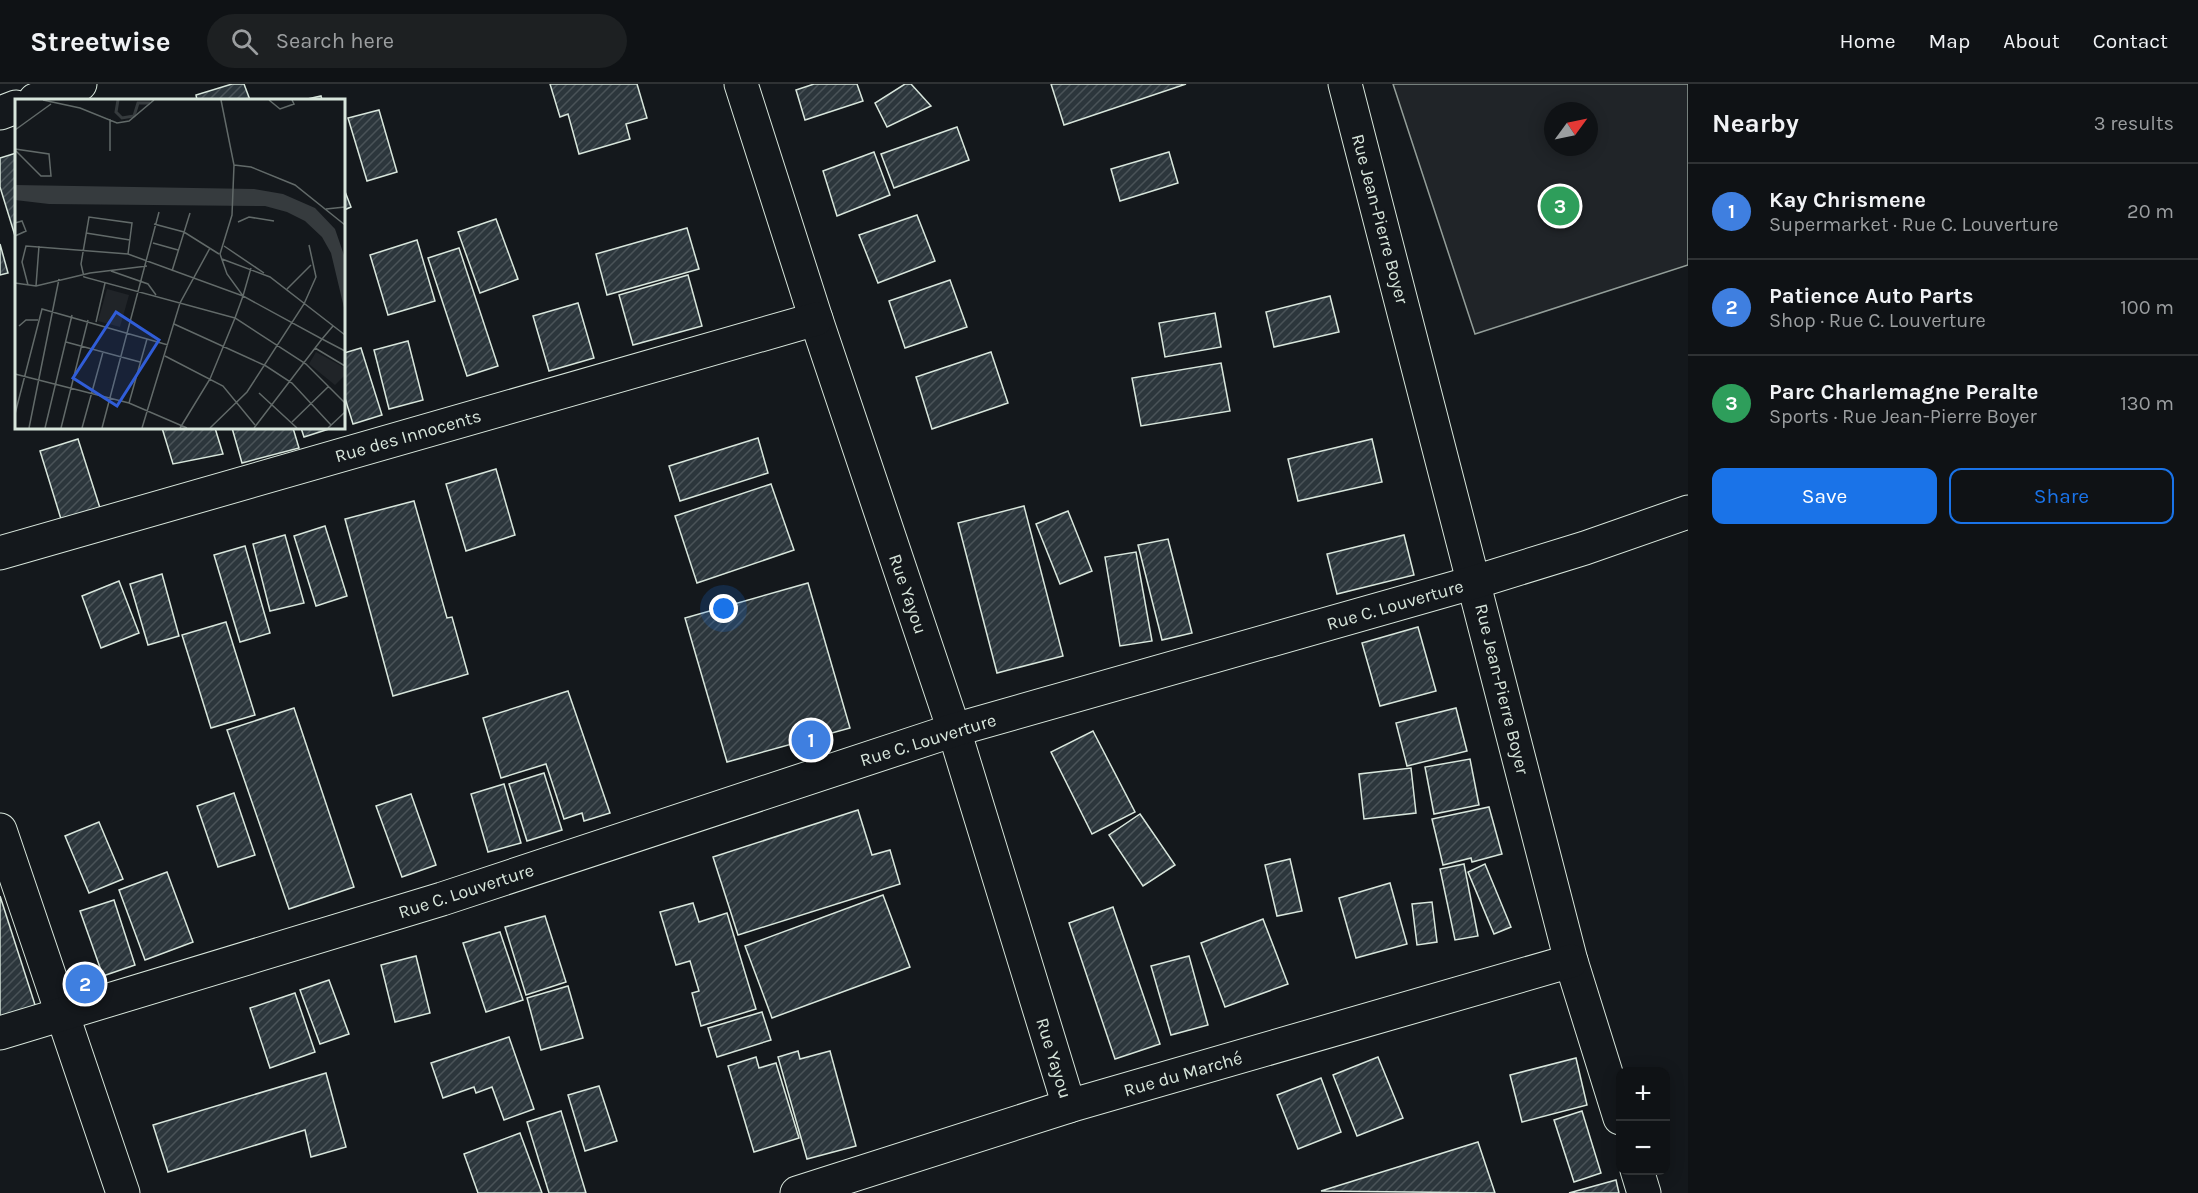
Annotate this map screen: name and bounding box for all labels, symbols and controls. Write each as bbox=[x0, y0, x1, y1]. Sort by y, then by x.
search box bbox=[207, 14, 627, 68]
text: Streetwise bbox=[30, 25, 171, 58]
icon: search bbox=[228, 25, 261, 58]
text: Search here bbox=[276, 28, 394, 54]
text: Home bbox=[1840, 29, 1896, 53]
text: Map bbox=[1929, 29, 1970, 53]
text: About bbox=[2003, 29, 2060, 53]
text: Contact bbox=[2093, 29, 2168, 53]
inset map bbox=[15, 99, 345, 429]
north arrow bbox=[1544, 102, 1598, 156]
text: Nearby bbox=[1712, 108, 1799, 139]
text: 3 results bbox=[2094, 112, 2174, 135]
street label: Rue Jean-Pierre Boyer bbox=[1347, 132, 1413, 307]
pin: 3 bbox=[1540, 184, 1580, 228]
text: Kay Chrismene bbox=[1769, 187, 1926, 213]
text: 1 bbox=[1728, 200, 1735, 223]
text: 20 m bbox=[2127, 200, 2174, 223]
text: Supermarket · Rue C. Louverture bbox=[1769, 213, 2059, 236]
text: Patience Auto Parts bbox=[1769, 283, 1974, 309]
text: 2 bbox=[1725, 296, 1738, 319]
text: 100 m bbox=[2120, 296, 2174, 319]
text: Shop · Rue C. Louverture bbox=[1769, 309, 1986, 332]
text: Parc Charlemagne Peralte bbox=[1769, 379, 2038, 405]
text: 3 bbox=[1725, 392, 1738, 415]
text: 130 m bbox=[2120, 392, 2174, 415]
street label: Rue des Innocents bbox=[332, 405, 484, 467]
text: Sports · Rue Jean-Pierre Boyer bbox=[1769, 405, 2037, 428]
button: Save bbox=[1712, 468, 1937, 524]
button: Share bbox=[1949, 468, 2174, 524]
street label: Rue Yayou bbox=[884, 551, 932, 637]
street label: Rue C. Louverture bbox=[1324, 575, 1466, 635]
your location bbox=[709, 594, 738, 623]
street label: Rue Jean-Pierre Boyer bbox=[1470, 601, 1534, 777]
street label: Rue C. Louverture bbox=[857, 709, 999, 771]
pin: 1 bbox=[792, 718, 830, 762]
street label: Rue C. Louverture bbox=[395, 859, 537, 923]
pin: 2 bbox=[66, 962, 104, 1006]
street label: Rue Yayou bbox=[1031, 1015, 1077, 1101]
street label: Rue du Marché bbox=[1121, 1047, 1245, 1101]
map controls bbox=[1616, 1067, 1670, 1175]
button: + bbox=[1616, 1067, 1670, 1121]
button: − bbox=[1616, 1121, 1670, 1175]

